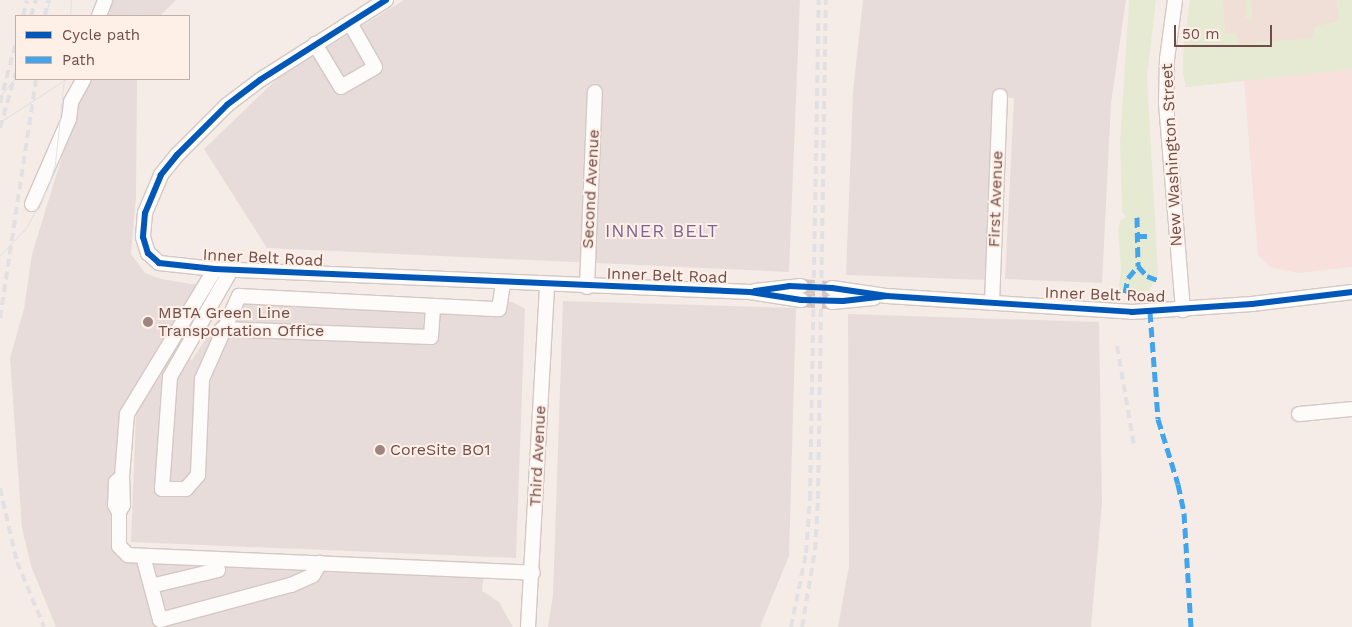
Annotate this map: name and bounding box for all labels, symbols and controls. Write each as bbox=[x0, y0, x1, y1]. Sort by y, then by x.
legend bbox=[15, 15, 190, 80]
scale bar bbox=[1177, 15, 1274, 47]
text: 50 m bbox=[1182, 25, 1219, 43]
text: Cycle path bbox=[62, 26, 140, 44]
text: Path bbox=[62, 51, 95, 69]
street label: New Washington Street bbox=[1158, 63, 1186, 247]
street label: Second Avenue bbox=[578, 129, 604, 249]
street label: First Avenue bbox=[985, 150, 1007, 248]
district label: INNER BELT bbox=[604, 220, 720, 242]
street label: Inner Belt Road bbox=[202, 245, 324, 271]
street label: Inner Belt Road bbox=[606, 264, 728, 288]
street label: Inner Belt Road bbox=[1044, 283, 1166, 307]
place label: MBTA Green Line Transportation Office bbox=[158, 303, 324, 341]
marker: MBTA Green Line Transportation Office bbox=[142, 316, 154, 328]
street label: Third Avenue bbox=[526, 405, 550, 507]
place label: CoreSite BO1 bbox=[390, 440, 490, 460]
marker: CoreSite BO1 bbox=[374, 444, 386, 456]

